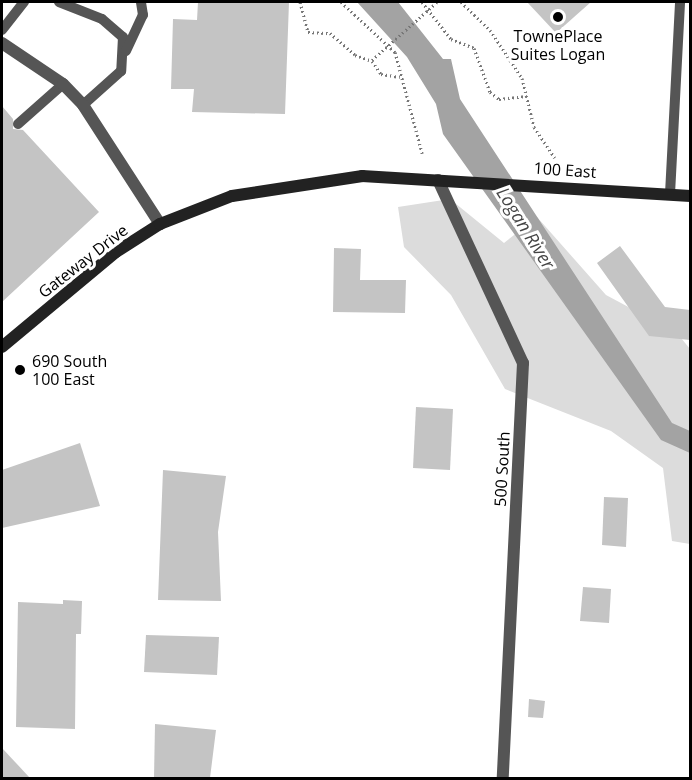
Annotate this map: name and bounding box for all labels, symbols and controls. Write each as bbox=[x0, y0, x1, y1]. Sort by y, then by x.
marker: TownePlace Suites Logan bbox=[551, 10, 565, 24]
place label: TownePlace Suites Logan bbox=[511, 26, 605, 64]
street label: 100 East bbox=[533, 158, 597, 182]
water label: Logan River bbox=[492, 183, 560, 273]
street label: Gateway Drive bbox=[35, 220, 131, 302]
place label: 690 South 100 East bbox=[32, 351, 107, 389]
marker: 690 South 100 East bbox=[13, 363, 27, 377]
street label: 500 South bbox=[490, 431, 514, 507]

